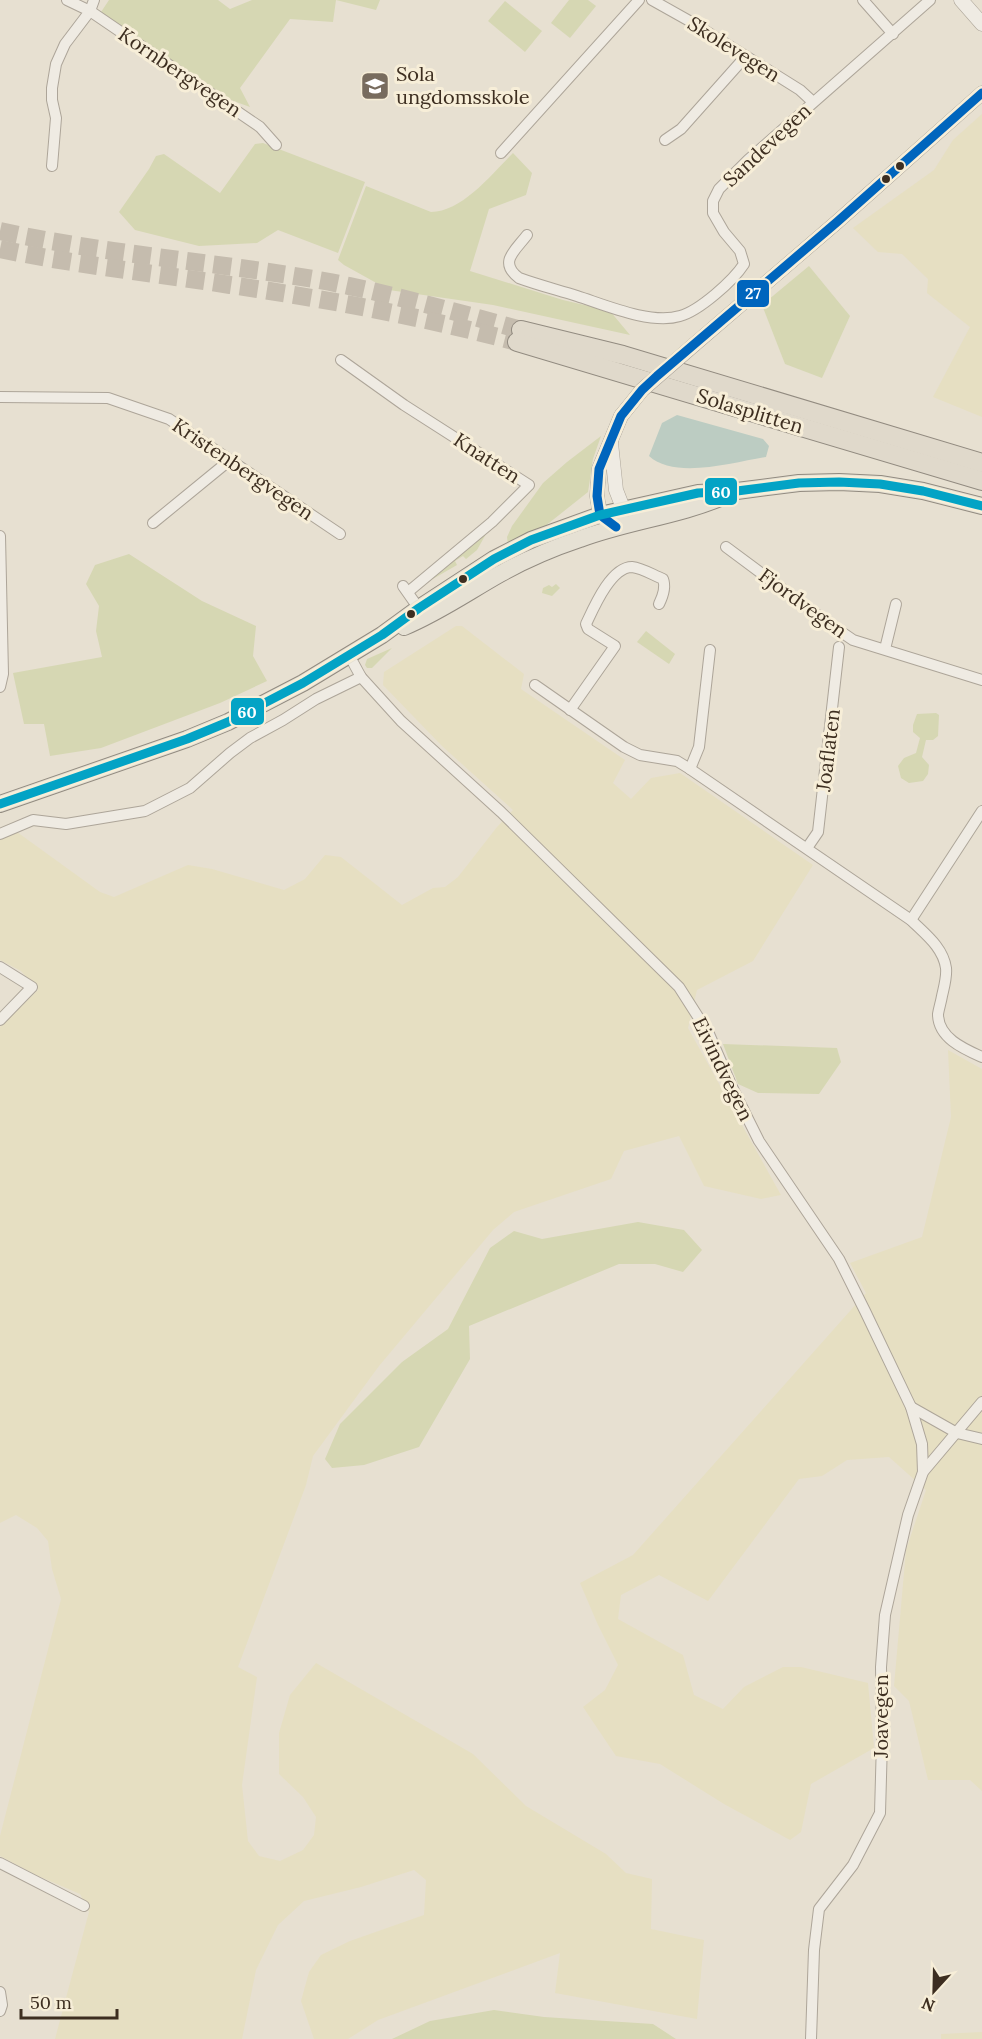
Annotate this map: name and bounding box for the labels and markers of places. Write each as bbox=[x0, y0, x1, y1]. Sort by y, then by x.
place label: Sola ungdomsskole bbox=[396, 61, 530, 109]
school or university icon: Sola ungdomsskole bbox=[359, 70, 391, 102]
unlabelled marker bbox=[894, 160, 906, 172]
unlabelled marker bbox=[880, 173, 892, 185]
unlabelled marker bbox=[457, 573, 469, 585]
unlabelled marker bbox=[405, 608, 417, 620]

